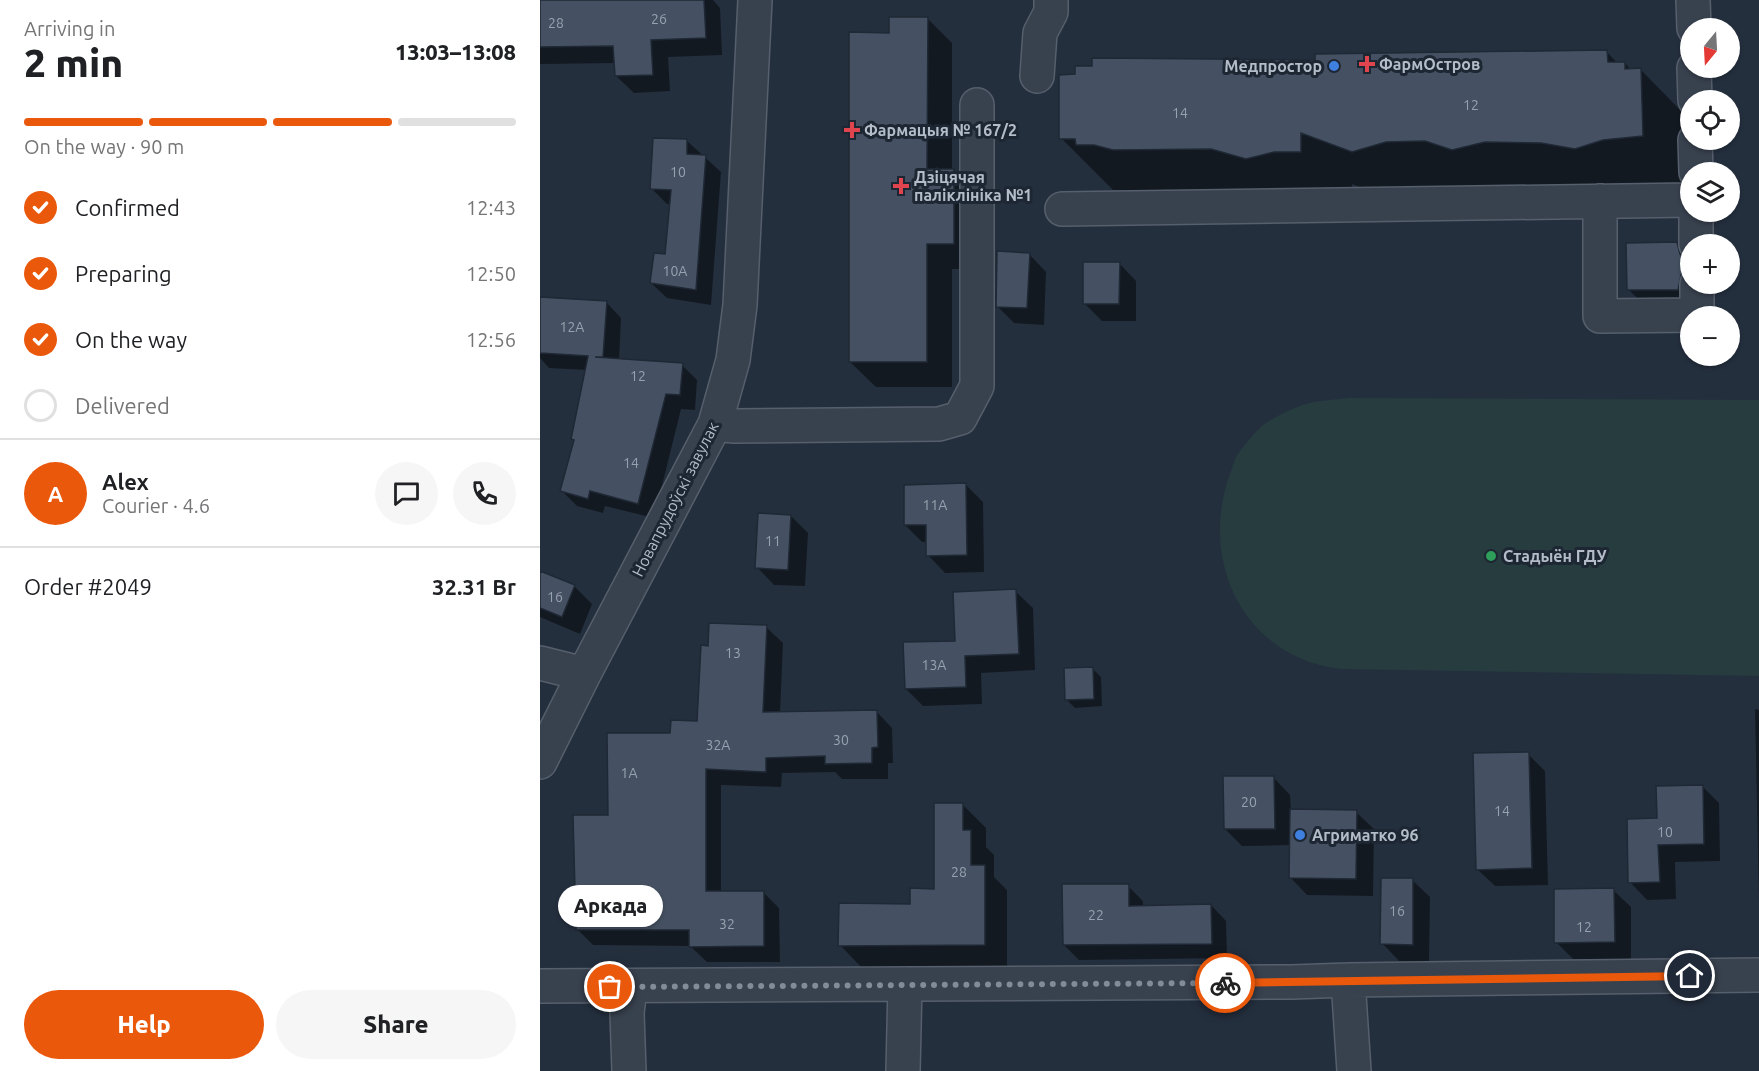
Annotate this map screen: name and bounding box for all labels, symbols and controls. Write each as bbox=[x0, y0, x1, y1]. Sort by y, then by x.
house number: 26 bbox=[651, 11, 667, 27]
house number: 28 bbox=[548, 15, 564, 31]
text: Arriving in bbox=[24, 17, 115, 40]
north arrow bbox=[1680, 18, 1740, 78]
map controls bbox=[1680, 18, 1740, 366]
text: 13:03–13:08 bbox=[395, 39, 516, 64]
text: 2 min bbox=[24, 41, 123, 84]
place label: ФармОстров bbox=[1379, 55, 1480, 73]
place label: Медпростор bbox=[1224, 57, 1322, 75]
marker: ФармОстров bbox=[1360, 57, 1374, 71]
marker: Медпростор bbox=[1327, 59, 1341, 73]
button: locate bbox=[1680, 90, 1740, 150]
house number: 12 bbox=[1463, 97, 1479, 113]
house number: 14 bbox=[1172, 105, 1188, 121]
place label: Фармацыя № 167/2 bbox=[864, 121, 1017, 139]
marker: Фармацыя № 167/2 bbox=[845, 123, 859, 137]
text: On the way · 90 m bbox=[24, 135, 184, 158]
button: layers bbox=[1680, 162, 1740, 222]
house number: 10 bbox=[670, 164, 686, 180]
place label: Дзіцячая паліклініка №1 bbox=[914, 168, 1032, 204]
marker: Дзіцячая паліклініка №1 bbox=[892, 177, 910, 195]
icon: check bbox=[24, 191, 57, 224]
text: Confirmed bbox=[75, 195, 180, 220]
text: 12:43 bbox=[466, 196, 516, 219]
button: + bbox=[1680, 234, 1740, 294]
icon: check bbox=[24, 257, 57, 290]
text: Preparing bbox=[75, 261, 172, 286]
text: 12:50 bbox=[466, 262, 516, 285]
house number: 10А bbox=[663, 263, 687, 279]
button: − bbox=[1680, 306, 1740, 366]
house number: 12А bbox=[560, 319, 584, 335]
icon: check bbox=[24, 323, 57, 356]
text: On the way bbox=[75, 327, 187, 352]
text: 12:56 bbox=[466, 328, 516, 351]
house number: 12 bbox=[630, 368, 646, 384]
text: Delivered bbox=[75, 393, 170, 418]
street label: Новапрудоўскі завулак bbox=[628, 419, 722, 579]
house number: 14 bbox=[623, 455, 639, 471]
button: chat bbox=[375, 462, 438, 525]
button: phone bbox=[453, 462, 516, 525]
text: Alex bbox=[102, 469, 149, 494]
text: A bbox=[48, 481, 63, 506]
text: Courier · 4.6 bbox=[102, 494, 210, 517]
house number: 11А bbox=[923, 497, 947, 513]
house number: 11 bbox=[765, 533, 781, 549]
place label: Стадыён ГДУ bbox=[1503, 547, 1607, 565]
marker: Стадыён ГДУ bbox=[1484, 549, 1498, 563]
text: Order #2049 bbox=[24, 574, 152, 599]
text: 32.31 Br bbox=[432, 574, 516, 599]
house number: 16 bbox=[547, 589, 563, 605]
house number: 13 bbox=[725, 645, 741, 661]
house number: 13А bbox=[922, 657, 946, 673]
house number: 30 bbox=[833, 732, 849, 748]
house number: 32А bbox=[706, 737, 730, 753]
house number: 1А bbox=[621, 765, 638, 781]
house number: 20 bbox=[1241, 794, 1257, 810]
house number: 14 bbox=[1494, 803, 1510, 819]
house number: 10 bbox=[1657, 824, 1673, 840]
place label: Агриматко 96 bbox=[1312, 826, 1419, 844]
marker: Агриматко 96 bbox=[1293, 828, 1307, 842]
house number: 28 bbox=[951, 864, 967, 880]
callout: Аркада bbox=[557, 885, 662, 927]
text: Аркада bbox=[574, 894, 647, 917]
house number: 16 bbox=[1389, 903, 1405, 919]
house number: 22 bbox=[1088, 907, 1104, 923]
house number: 32 bbox=[719, 916, 735, 932]
house number: 12 bbox=[1576, 919, 1592, 935]
pin bbox=[1664, 950, 1715, 1001]
courier bbox=[1195, 953, 1255, 1013]
icon: home bbox=[1673, 959, 1706, 992]
pin bbox=[584, 961, 635, 1012]
icon: bike bbox=[1209, 967, 1242, 1000]
icon: bag bbox=[593, 970, 626, 1003]
button: Help bbox=[24, 990, 264, 1059]
button: Share bbox=[276, 990, 516, 1059]

